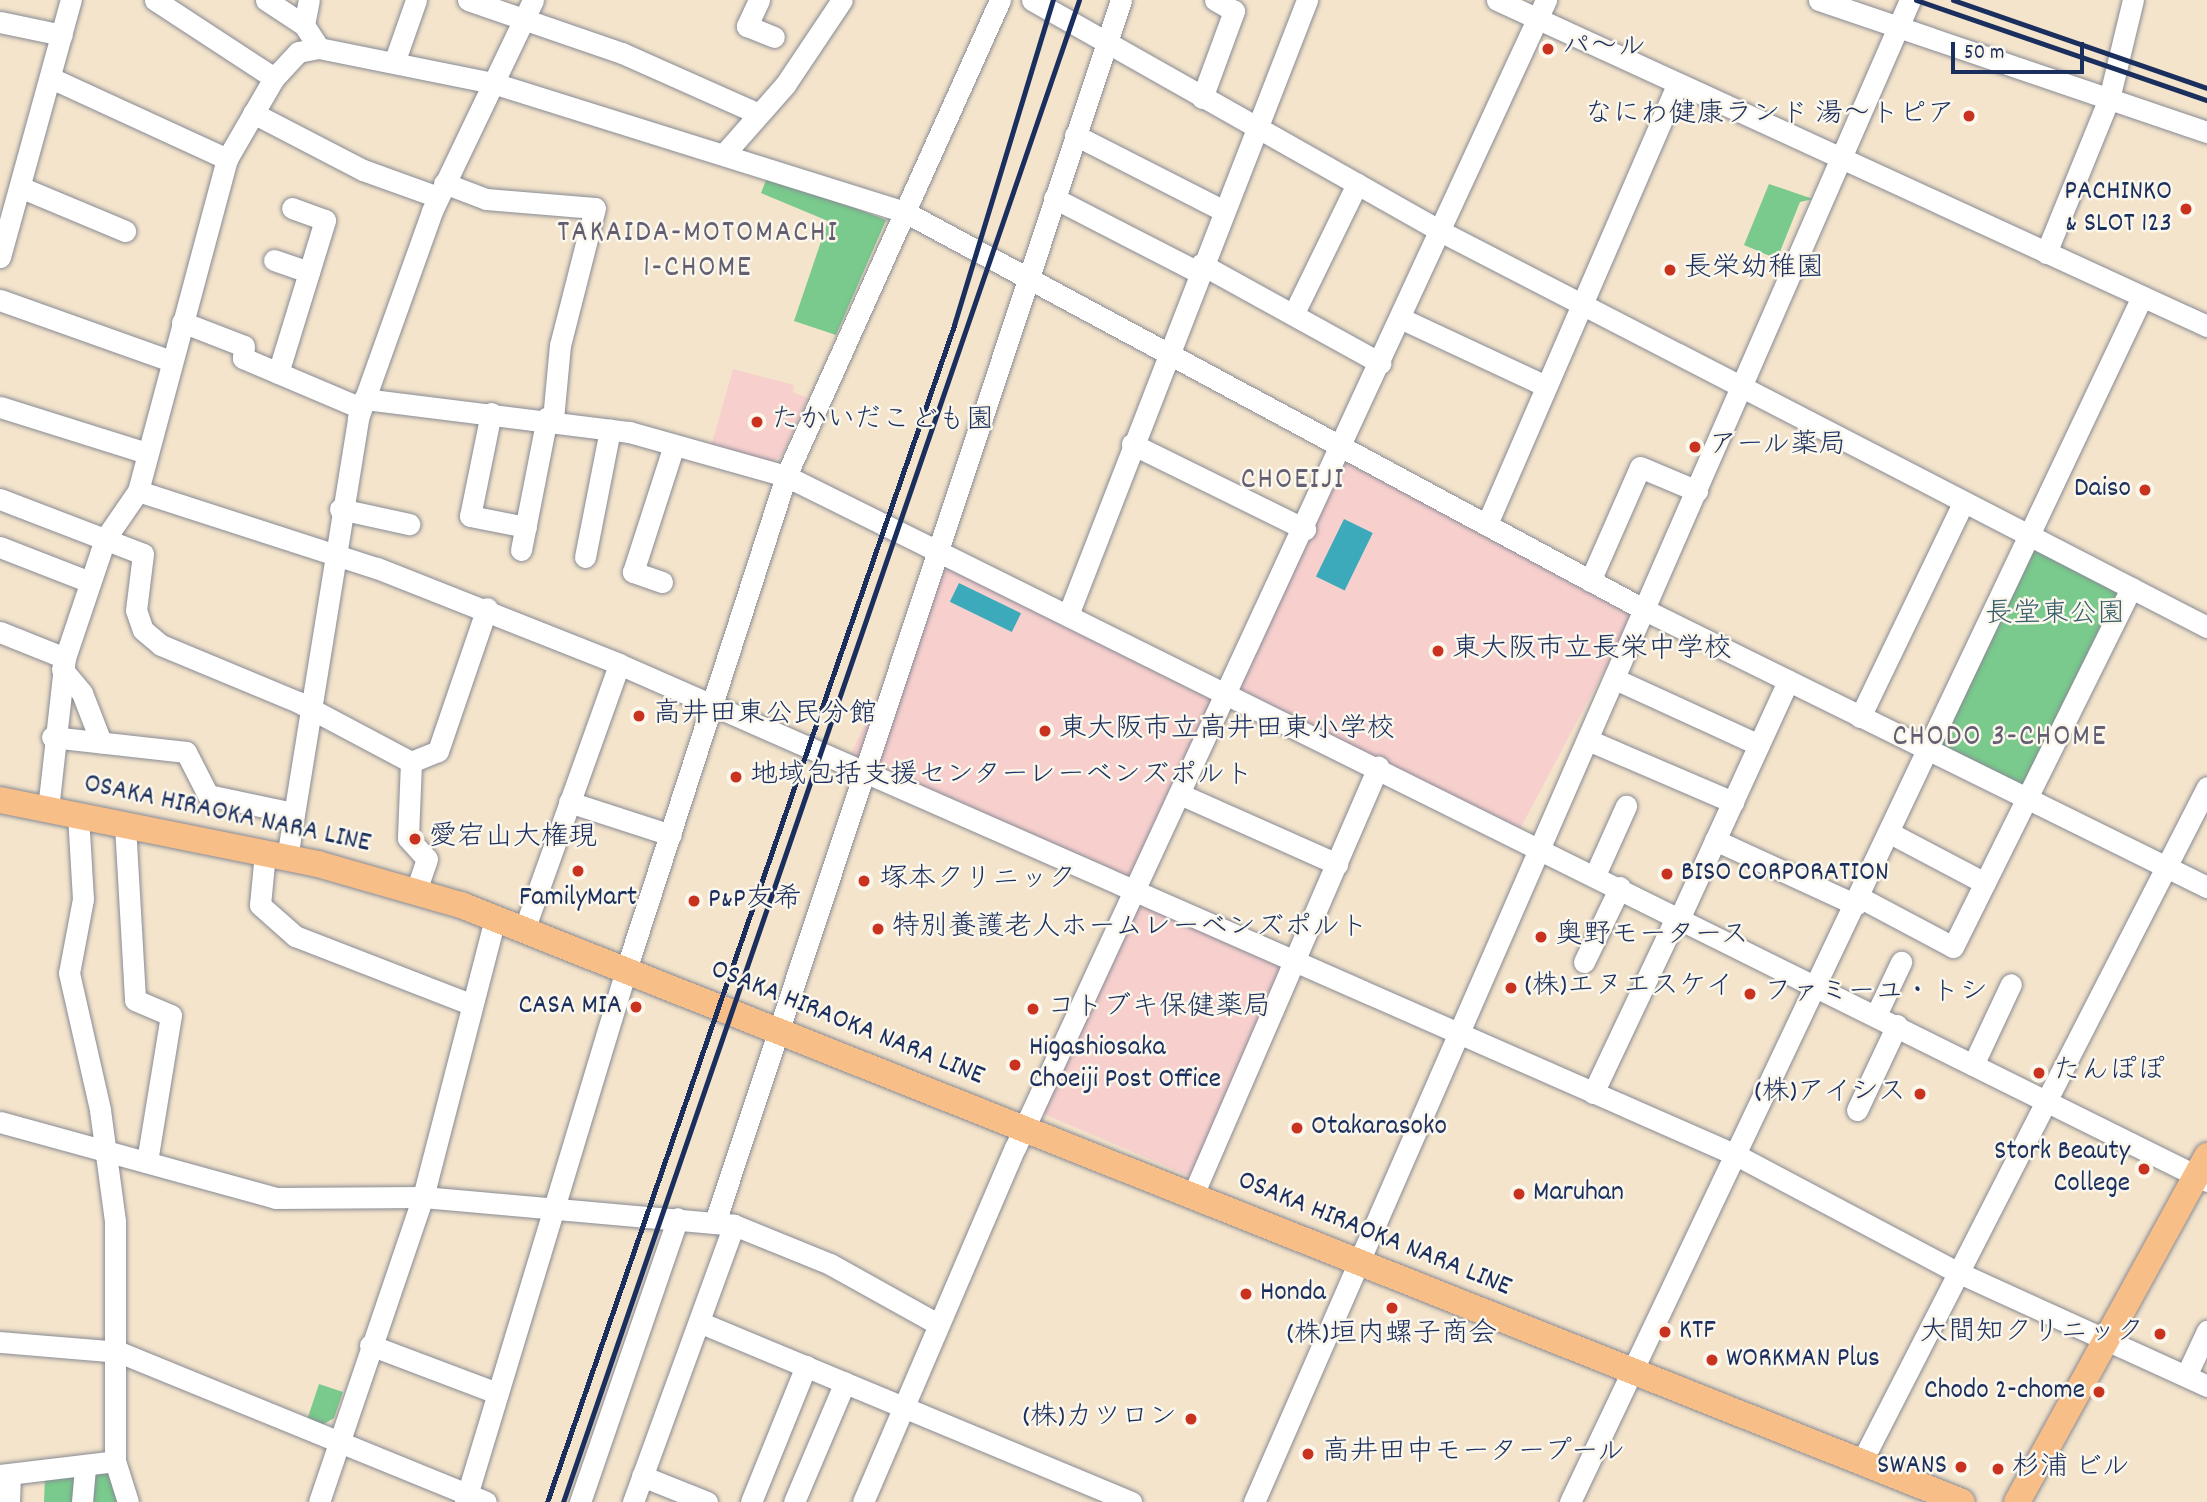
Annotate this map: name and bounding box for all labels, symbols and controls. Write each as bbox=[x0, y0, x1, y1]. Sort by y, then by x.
scale bar bbox=[1955, 28, 2088, 72]
place label: パ〜ル bbox=[1562, 32, 1646, 66]
text: 50 m bbox=[1964, 39, 2004, 69]
marker: パ〜ル bbox=[1540, 41, 1556, 57]
place label: なにわ健康ランド 湯～トピア bbox=[1585, 99, 1955, 133]
marker: なにわ健康ランド 湯～トピア bbox=[1961, 108, 1977, 124]
place label: PACHINKO & SLOT 123 bbox=[2064, 176, 2172, 242]
marker: PACHINKO & SLOT 123 bbox=[2178, 201, 2194, 217]
district label: TAKAIDA-MOTOMACHI 1-CHOME bbox=[559, 217, 837, 288]
place label: 長栄幼稚園 bbox=[1684, 253, 1824, 287]
marker: 長栄幼稚園 bbox=[1662, 262, 1678, 278]
place label: たかいだこども園 bbox=[771, 405, 995, 439]
marker: たかいだこども園 bbox=[749, 414, 765, 430]
place label: アール薬局 bbox=[1709, 430, 1848, 464]
marker: アール薬局 bbox=[1687, 439, 1703, 455]
district label: CHOEIJI bbox=[1242, 464, 1344, 500]
place label: Daiso bbox=[2074, 473, 2131, 507]
marker: Daiso bbox=[2137, 482, 2153, 498]
park label: 長堂東公園 bbox=[1985, 599, 2125, 633]
place label: 東大阪市立長栄中学校 bbox=[1452, 634, 1732, 668]
marker: 東大阪市立長栄中学校 bbox=[1430, 643, 1446, 659]
place label: 高井田東公民分館 bbox=[653, 699, 877, 733]
marker: 高井田東公民分館 bbox=[631, 708, 647, 724]
place label: 東大阪市立高井田東小学校 bbox=[1059, 714, 1395, 748]
district label: CHODO 3-CHOME bbox=[1894, 721, 2106, 757]
marker: 東大阪市立高井田東小学校 bbox=[1037, 723, 1053, 739]
place label: 地域包括支援センターレーベンズポルト bbox=[750, 760, 1255, 794]
street label: OSAKA HIRAOKA NARA LINE bbox=[81, 768, 373, 862]
marker: 地域包括支援センターレーベンズポルト bbox=[728, 769, 744, 785]
place label: 愛宕山大権現 bbox=[429, 822, 597, 856]
marker: 愛宕山大権現 bbox=[407, 831, 423, 847]
place label: BISO CORPORATION bbox=[1681, 857, 1889, 891]
marker: FamilyMart bbox=[570, 863, 586, 879]
place label: 塚本クリニック bbox=[880, 864, 1076, 898]
marker: BISO CORPORATION bbox=[1659, 866, 1675, 882]
marker: 塚本クリニック bbox=[854, 871, 874, 891]
place label: FamilyMart bbox=[519, 882, 637, 916]
place label: P&P友希 bbox=[708, 884, 802, 918]
marker: P&P友希 bbox=[686, 893, 702, 909]
place label: 特別養護老人ホームレーベンズポルト bbox=[892, 912, 1369, 946]
place label: 奥野モータース bbox=[1555, 920, 1751, 954]
marker: 特別養護老人ホームレーベンズポルト bbox=[870, 921, 886, 937]
marker: 奥野モータース bbox=[1533, 929, 1549, 945]
street label: OSAKA HIRAOKA NARA LINE bbox=[705, 954, 989, 1094]
place label: (株)エヌエスケイ bbox=[1525, 971, 1735, 1005]
place label: ファミーユ・トシ bbox=[1764, 977, 1987, 1011]
marker: (株)エヌエスケイ bbox=[1503, 980, 1519, 996]
marker: ファミーユ・トシ bbox=[1742, 986, 1758, 1002]
place label: CASA MIA bbox=[518, 990, 622, 1024]
place label: コトブキ保健薬局 bbox=[1047, 992, 1271, 1026]
marker: CASA MIA bbox=[628, 999, 644, 1015]
marker: コトブキ保健薬局 bbox=[1025, 1001, 1041, 1017]
place label: Higashiosaka Choeiji Post Office bbox=[1029, 1032, 1221, 1098]
place label: たんぽぽ bbox=[2053, 1056, 2165, 1090]
marker: Higashiosaka Choeiji Post Office bbox=[1007, 1057, 1023, 1073]
marker: たんぽぽ bbox=[2031, 1065, 2047, 1081]
place label: (株)アイシス bbox=[1752, 1077, 1906, 1111]
marker: (株)アイシス bbox=[1912, 1086, 1928, 1102]
place label: Otakarasoko bbox=[1311, 1111, 1447, 1145]
marker: Otakarasoko bbox=[1289, 1120, 1305, 1136]
place label: Stork Beauty College bbox=[1994, 1136, 2130, 1202]
marker: Stork Beauty College bbox=[2136, 1161, 2152, 1177]
street label: OSAKA HIRAOKA NARA LINE bbox=[1232, 1165, 1516, 1305]
place label: Maruhan bbox=[1533, 1177, 1624, 1211]
marker: Maruhan bbox=[1511, 1186, 1527, 1202]
place label: Honda bbox=[1260, 1277, 1326, 1311]
marker: Honda bbox=[1238, 1286, 1254, 1302]
marker: (株)垣内螺子商会 bbox=[1384, 1300, 1400, 1316]
place label: KTF bbox=[1679, 1315, 1716, 1349]
place label: 大間知クリニック bbox=[1920, 1317, 2144, 1351]
place label: (株)垣内螺子商会 bbox=[1287, 1319, 1497, 1353]
marker: KTF bbox=[1657, 1324, 1673, 1340]
marker: 大間知クリニック bbox=[2150, 1324, 2170, 1344]
place label: WORKMAN Plus bbox=[1726, 1343, 1880, 1377]
marker: WORKMAN Plus bbox=[1704, 1352, 1720, 1368]
place label: Chodo 2-chome bbox=[1924, 1375, 2085, 1409]
marker: Chodo 2-chome bbox=[2091, 1384, 2107, 1400]
place label: (株)カツロン bbox=[1023, 1402, 1177, 1436]
marker: (株)カツロン bbox=[1183, 1411, 1199, 1427]
place label: 高井田中モータープール bbox=[1322, 1437, 1628, 1471]
marker: 高井田中モータープール bbox=[1300, 1446, 1316, 1462]
place label: SWANS bbox=[1877, 1450, 1947, 1484]
place label: 杉浦 ビル bbox=[2012, 1452, 2130, 1486]
marker: SWANS bbox=[1953, 1459, 1969, 1475]
marker: 杉浦 ビル bbox=[1990, 1461, 2006, 1477]

